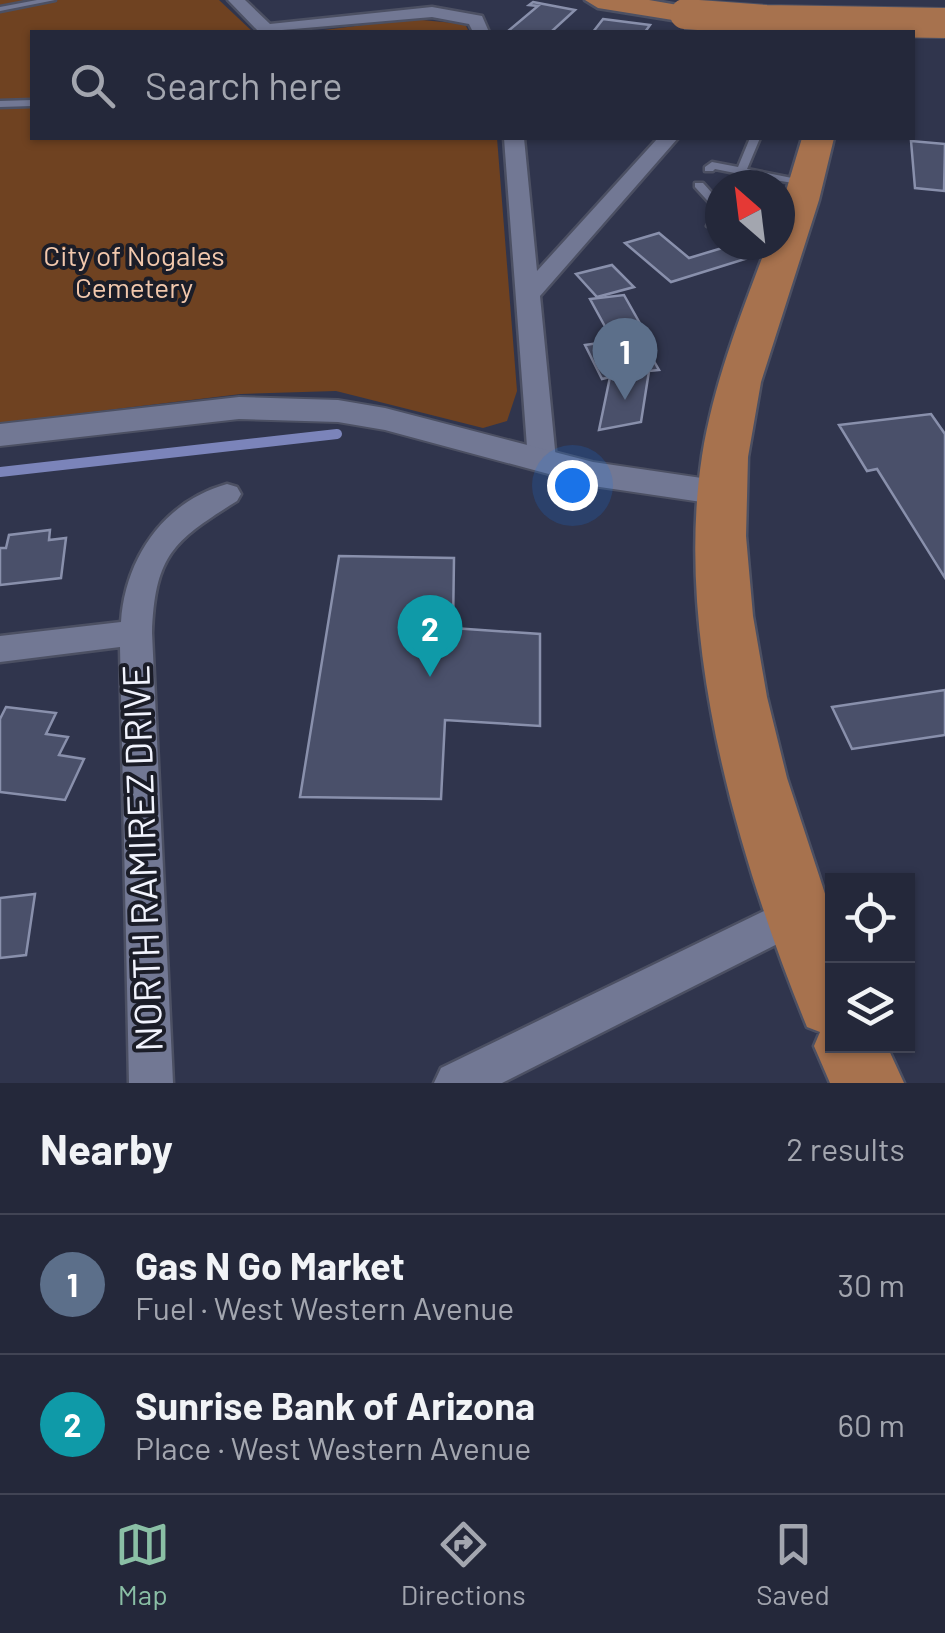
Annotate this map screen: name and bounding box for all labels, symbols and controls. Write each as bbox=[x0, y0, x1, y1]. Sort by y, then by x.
search box bbox=[30, 30, 915, 140]
icon: search bbox=[65, 58, 120, 113]
text: Search here bbox=[145, 62, 343, 108]
north arrow bbox=[705, 170, 795, 260]
park label: City of Nogales Cemetery bbox=[43, 238, 225, 304]
pin: 1 bbox=[592, 318, 658, 400]
your location bbox=[547, 460, 598, 511]
pin: 2 bbox=[398, 594, 462, 677]
street label: NORTH RAMIREZ DRIVE bbox=[111, 664, 171, 1053]
map controls bbox=[825, 873, 915, 1053]
button: locate bbox=[825, 873, 915, 963]
button: layers bbox=[825, 963, 915, 1053]
text: Nearby bbox=[40, 1123, 173, 1173]
text: 2 results bbox=[786, 1129, 905, 1167]
text: Gas N Go Market bbox=[135, 1242, 405, 1288]
text: 1 bbox=[67, 1265, 78, 1303]
text: 30 m bbox=[838, 1265, 905, 1303]
text: Fuel · West Western Avenue bbox=[135, 1288, 514, 1326]
text: Sunrise Bank of Arizona bbox=[135, 1382, 535, 1428]
text: 2 bbox=[64, 1405, 81, 1443]
text: 60 m bbox=[838, 1405, 905, 1443]
text: Place · West Western Avenue bbox=[135, 1428, 531, 1466]
tab: Map bbox=[115, 1517, 170, 1611]
tab: Directions bbox=[401, 1517, 526, 1611]
tab: Saved bbox=[756, 1517, 830, 1611]

